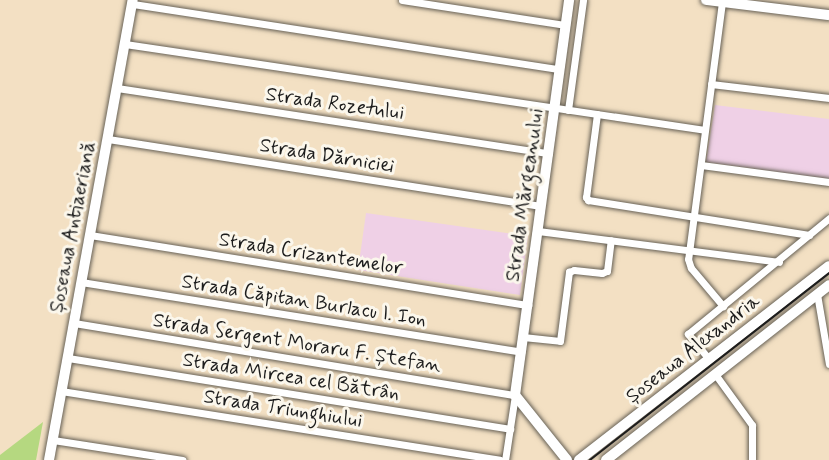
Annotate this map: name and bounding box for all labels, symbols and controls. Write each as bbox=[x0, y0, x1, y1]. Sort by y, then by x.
street label: Strada Rozetului bbox=[263, 82, 407, 126]
street label: Strada Mărgeanului bbox=[501, 107, 549, 283]
street label: Strada Dărniciei bbox=[258, 133, 396, 179]
street label: Șoseaua Antiaeriană bbox=[45, 139, 101, 315]
street label: Strada Crizantemelor bbox=[216, 227, 406, 281]
street label: Strada Căpitan Burlacu I. Ion bbox=[176, 269, 432, 333]
street label: Șoseaua Alexandria bbox=[621, 289, 765, 409]
street label: Strada Sergent Moraru F. Ștefan bbox=[152, 309, 442, 377]
street label: Strada Mircea cel Bătrân bbox=[182, 348, 400, 406]
street label: Strada Triunghiului bbox=[204, 385, 362, 433]

